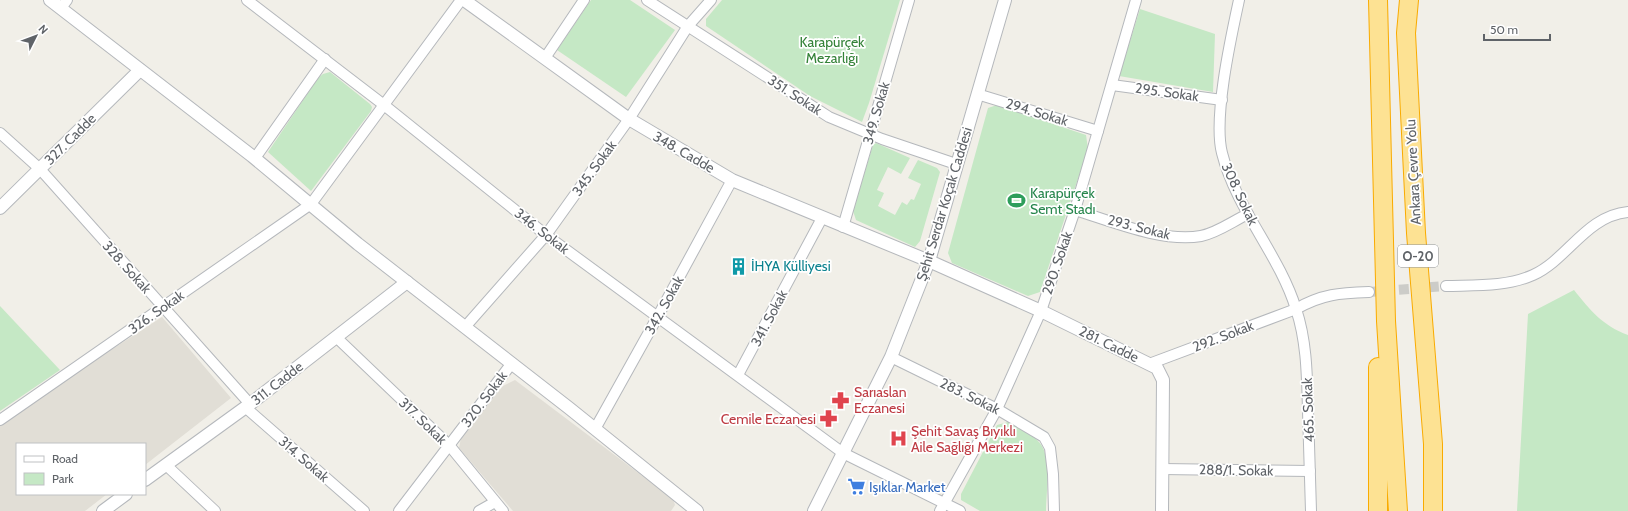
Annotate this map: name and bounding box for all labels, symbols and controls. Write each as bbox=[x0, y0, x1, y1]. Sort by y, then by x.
north arrow bbox=[16, 16, 56, 56]
scale bar bbox=[1484, 16, 1550, 42]
text: N bbox=[36, 22, 51, 37]
text: 50 m bbox=[1490, 22, 1518, 37]
park label: Karapürçek Mezarlığı bbox=[800, 33, 865, 67]
street label: 351. Sokak bbox=[765, 71, 826, 120]
street label: 349. Sokak bbox=[858, 79, 894, 146]
street label: 295. Sokak bbox=[1134, 79, 1201, 105]
street label: 294. Sokak bbox=[1004, 94, 1071, 130]
street label: 327. Cadde bbox=[40, 109, 100, 169]
street label: Ankara Çevre Yolu bbox=[1401, 119, 1425, 225]
street label: Şehit Serdar Koçak Caddesi bbox=[912, 125, 976, 283]
street label: 348. Cadde bbox=[650, 127, 718, 177]
street label: 345. Sokak bbox=[568, 136, 621, 199]
street label: 308. Sokak bbox=[1218, 160, 1263, 229]
place label: Karapürçek Semt Stadı bbox=[1030, 184, 1096, 218]
sports icon: Karapürçek Semt Stadı bbox=[1007, 191, 1027, 211]
street label: 346. Sokak bbox=[511, 204, 574, 258]
street label: 293. Sokak bbox=[1106, 211, 1173, 244]
street label: 290. Sokak bbox=[1038, 228, 1076, 297]
street label: 328. Sokak bbox=[99, 237, 156, 298]
road number: O-20 bbox=[1398, 245, 1438, 267]
building icon: İHYA Külliyesi bbox=[728, 256, 748, 276]
place label: İHYA Külliyesi bbox=[751, 257, 831, 275]
street label: 342. Sokak bbox=[641, 272, 688, 337]
street label: 326. Sokak bbox=[125, 286, 188, 338]
street label: 341. Sokak bbox=[747, 286, 792, 349]
street label: 292. Sokak bbox=[1190, 316, 1257, 356]
street label: 281. Cadde bbox=[1076, 322, 1142, 366]
street label: 311. Cadde bbox=[247, 357, 307, 409]
street label: 320. Sokak bbox=[457, 367, 511, 431]
street label: 283. Sokak bbox=[937, 374, 1004, 419]
street label: 465. Sokak bbox=[1298, 377, 1318, 443]
place label: Sarıaslan Eczanesi bbox=[854, 383, 907, 417]
pharmacy icon: Sarıaslan Eczanesi bbox=[831, 390, 851, 410]
street label: 317. Sokak bbox=[395, 394, 451, 449]
pharmacy icon: Cemile Eczanesi bbox=[819, 409, 839, 429]
place label: Cemile Eczanesi bbox=[721, 410, 816, 428]
place label: Şehit Savaş Bıyıklı Aile Sağlığı Merkezi bbox=[911, 422, 1023, 456]
hospital icon: Şehit Savaş Bıyıklı Aile Sağlığı Merkezi bbox=[888, 429, 908, 449]
street label: 314. Sokak bbox=[275, 432, 334, 486]
legend bbox=[16, 443, 146, 495]
text: Road bbox=[52, 451, 78, 466]
street label: 288/1. Sokak bbox=[1199, 460, 1274, 480]
text: Park bbox=[52, 471, 74, 486]
supermarket icon: Işıklar Market bbox=[846, 477, 866, 497]
place label: Işıklar Market bbox=[869, 478, 946, 496]

